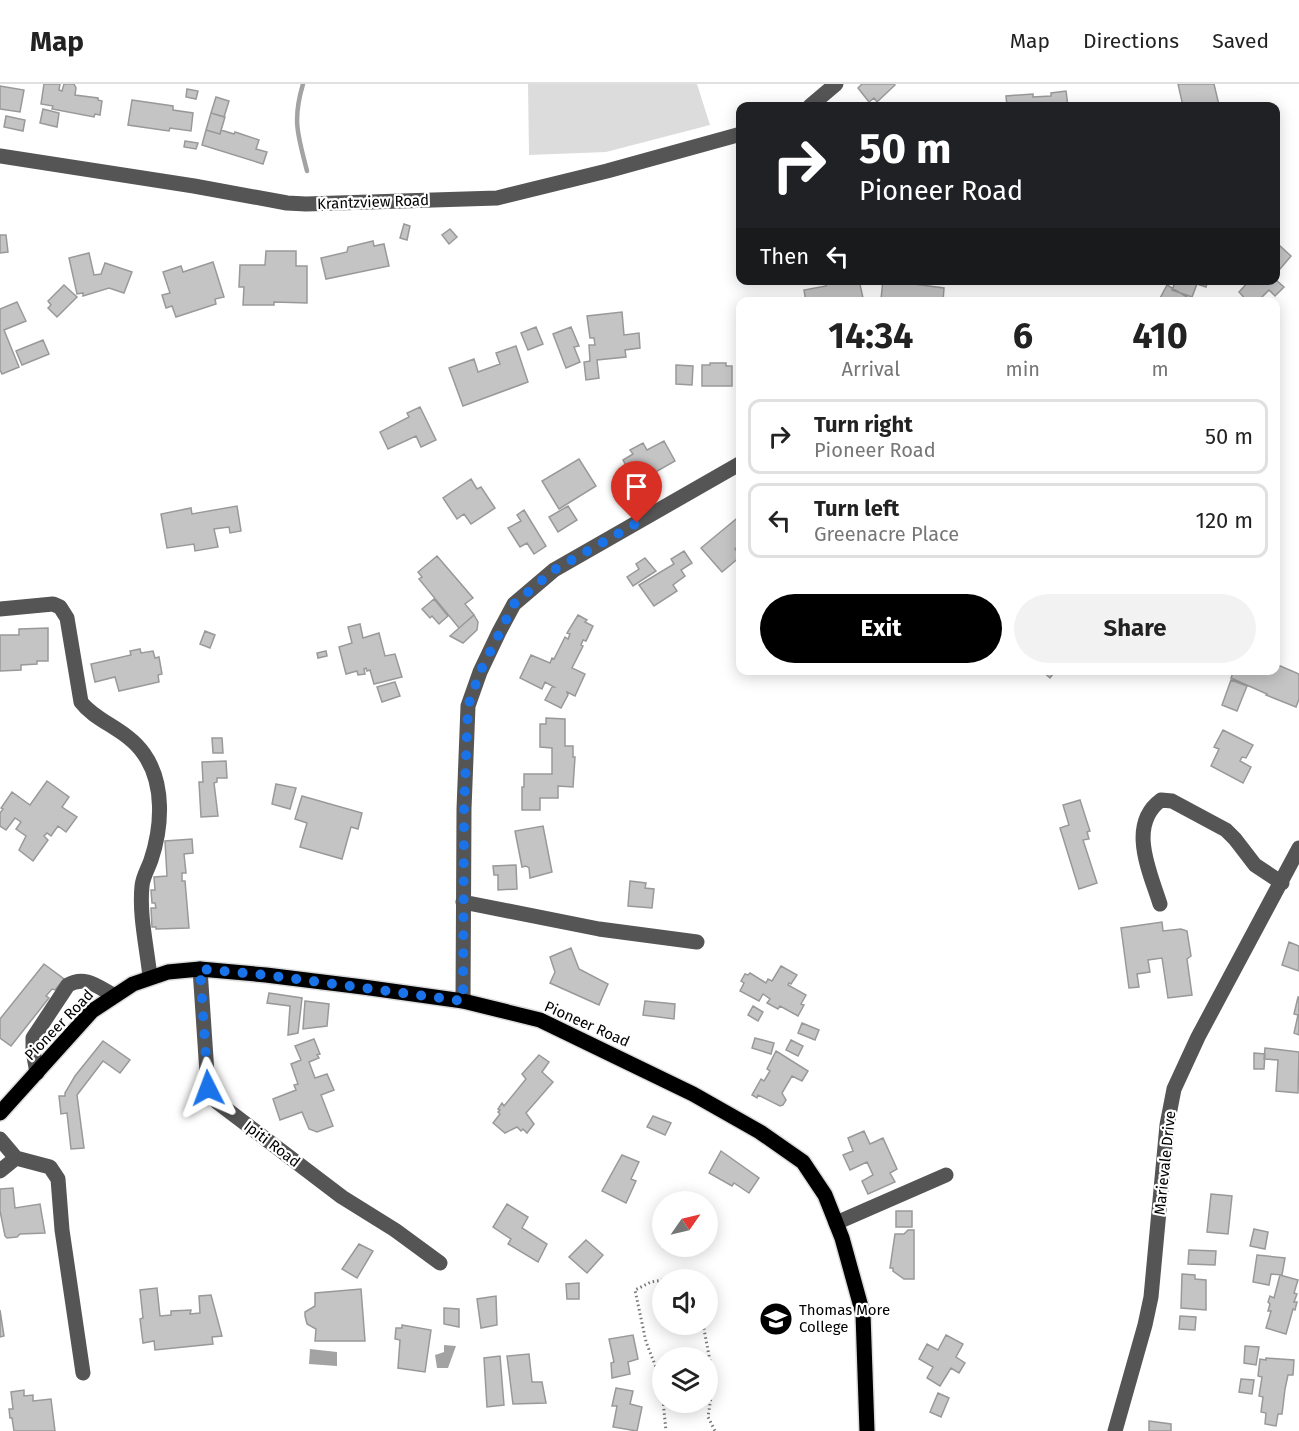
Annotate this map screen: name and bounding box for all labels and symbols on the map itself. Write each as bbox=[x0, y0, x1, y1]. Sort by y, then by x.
street label: Krantzview Road bbox=[317, 191, 429, 213]
pin bbox=[611, 461, 662, 523]
street label: Pioneer Road bbox=[21, 986, 97, 1064]
street label: Pioneer Road bbox=[542, 997, 632, 1051]
position arrow bbox=[176, 1056, 240, 1120]
street label: Marievale Drive bbox=[1151, 1110, 1179, 1216]
street label: Ipiti Road bbox=[240, 1117, 304, 1171]
north arrow bbox=[652, 1191, 718, 1257]
school or university icon: Thomas More College bbox=[758, 1301, 794, 1337]
place label: Thomas More College bbox=[799, 1301, 890, 1336]

